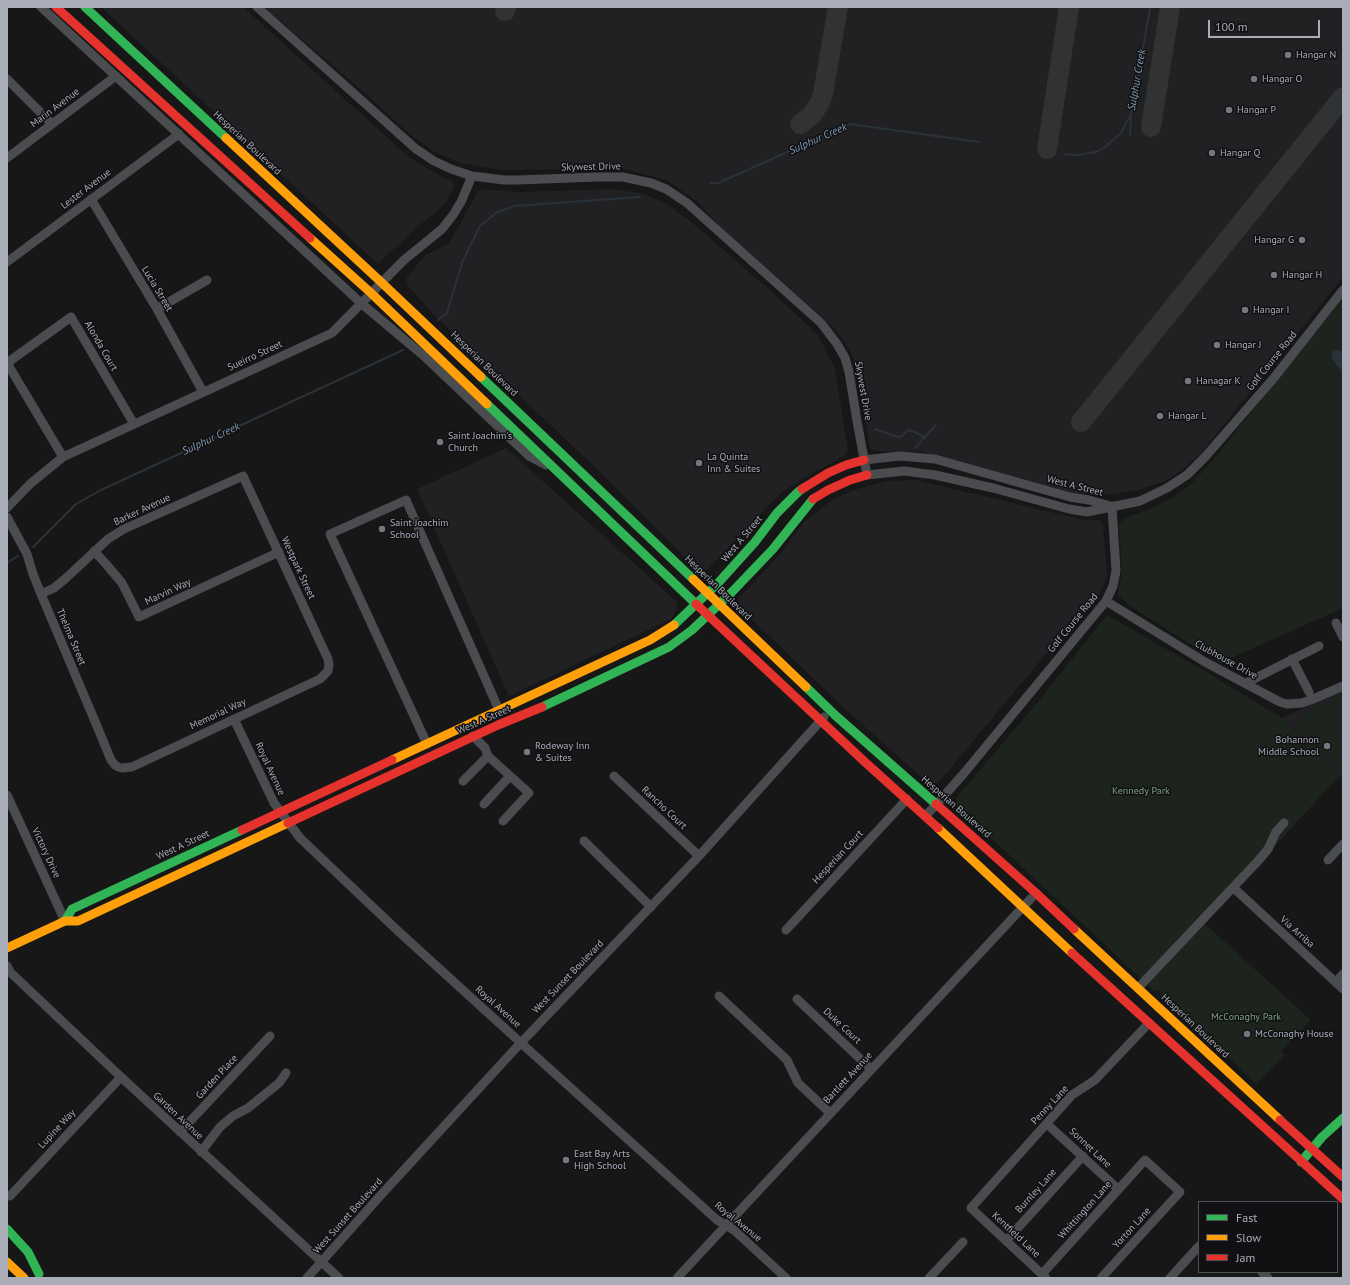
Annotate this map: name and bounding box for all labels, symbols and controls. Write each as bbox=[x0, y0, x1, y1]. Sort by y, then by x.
scale bar bbox=[1210, 12, 1322, 38]
text: 100 m bbox=[1215, 19, 1248, 34]
water label: Sulphur Creek bbox=[1125, 48, 1149, 112]
place label: Hangar N bbox=[1296, 49, 1336, 61]
marker: Hangar N bbox=[1283, 50, 1293, 60]
place label: Hangar O bbox=[1262, 73, 1302, 85]
marker: Hangar O bbox=[1249, 74, 1259, 84]
street label: Marin Avenue bbox=[28, 86, 82, 130]
place label: Hangar P bbox=[1237, 104, 1276, 116]
marker: Hangar P bbox=[1224, 105, 1234, 115]
street label: Hesperian Boulevard bbox=[211, 108, 283, 178]
water label: Sulphur Creek bbox=[787, 120, 849, 158]
place label: Hangar Q bbox=[1220, 147, 1260, 159]
marker: Hangar Q bbox=[1207, 148, 1217, 158]
street label: Skywest Drive bbox=[561, 160, 621, 174]
street label: Lester Avenue bbox=[59, 166, 113, 212]
place label: Hangar G bbox=[1254, 234, 1294, 246]
marker: Hangar G bbox=[1297, 235, 1307, 245]
street label: Lucia Street bbox=[139, 264, 175, 314]
place label: Hangar H bbox=[1282, 269, 1322, 281]
marker: Hangar H bbox=[1269, 270, 1279, 280]
place label: Hangar I bbox=[1253, 304, 1289, 316]
marker: Hangar I bbox=[1240, 305, 1250, 315]
street label: Alonda Court bbox=[82, 319, 120, 373]
street label: Hesperian Boulevard bbox=[448, 329, 520, 399]
street label: Golf Course Road bbox=[1244, 329, 1300, 393]
street label: Sueirro Street bbox=[226, 338, 284, 374]
place label: Hangar J bbox=[1225, 339, 1261, 351]
marker: Hangar J bbox=[1212, 340, 1222, 350]
street label: Skywest Drive bbox=[852, 361, 874, 421]
place label: Hanagar K bbox=[1196, 375, 1241, 387]
marker: Hanagar K bbox=[1183, 376, 1193, 386]
place label: Hangar L bbox=[1168, 410, 1207, 422]
marker: Hangar L bbox=[1155, 411, 1165, 421]
water label: Sulphur Creek bbox=[180, 420, 242, 458]
place label: Saint Joachim's Church bbox=[448, 430, 512, 454]
marker: Saint Joachim's Church bbox=[435, 437, 445, 447]
place label: La Quinta Inn & Suites bbox=[707, 451, 760, 474]
marker: La Quinta Inn & Suites bbox=[694, 458, 704, 468]
street label: West A Street bbox=[1046, 473, 1104, 499]
street label: Barker Avenue bbox=[112, 492, 172, 528]
street label: West A Street bbox=[719, 513, 765, 565]
place label: Saint Joachim School bbox=[390, 517, 448, 540]
marker: Saint Joachim School bbox=[377, 524, 387, 534]
street label: Westpark Street bbox=[278, 535, 318, 601]
street label: Hesperian Boulevard bbox=[682, 553, 754, 623]
street label: Marvin Way bbox=[143, 576, 193, 608]
street label: Golf Course Road bbox=[1045, 591, 1101, 655]
street label: Thelma Street bbox=[54, 607, 88, 667]
street label: Clubhouse Drive bbox=[1192, 638, 1260, 682]
street label: Memorial Way bbox=[188, 696, 248, 732]
street label: West A Street bbox=[455, 703, 513, 737]
place label: Bohannon Middle School bbox=[1258, 734, 1319, 758]
place label: Rodeway Inn & Suites bbox=[535, 740, 590, 764]
street label: Royal Avenue bbox=[252, 741, 288, 797]
marker: Bohannon Middle School bbox=[1322, 741, 1332, 751]
marker: Rodeway Inn & Suites bbox=[522, 747, 532, 757]
street label: Hesperian Boulevard bbox=[919, 773, 993, 841]
street label: Rancho Court bbox=[639, 784, 689, 832]
park label: Kennedy Park bbox=[1112, 785, 1170, 797]
street label: Victory Drive bbox=[29, 826, 63, 880]
street label: West A Street bbox=[155, 827, 211, 863]
street label: Hesperian Court bbox=[810, 828, 866, 886]
street label: Via Arriba bbox=[1277, 914, 1317, 950]
street label: West Sunset Boulevard bbox=[530, 938, 606, 1016]
street label: Royal Avenue bbox=[473, 983, 523, 1031]
street label: Hesperian Boulevard bbox=[1159, 991, 1231, 1061]
street label: Duke Court bbox=[821, 1005, 863, 1047]
park label: McConaghy Park bbox=[1211, 1011, 1281, 1023]
place label: McConaghy House bbox=[1255, 1028, 1333, 1040]
marker: McConaghy House bbox=[1242, 1029, 1252, 1039]
street label: Bartlett Avenue bbox=[821, 1050, 875, 1106]
street label: Garden Place bbox=[194, 1052, 240, 1102]
street label: Penny Lane bbox=[1029, 1083, 1071, 1127]
street label: Garden Avenue bbox=[150, 1090, 206, 1142]
street label: Lupine Way bbox=[36, 1107, 78, 1151]
street label: Sonnet Lane bbox=[1066, 1125, 1114, 1171]
place label: East Bay Arts High School bbox=[574, 1148, 630, 1172]
marker: East Bay Arts High School bbox=[561, 1155, 571, 1165]
street label: Burnley Lane bbox=[1013, 1166, 1059, 1216]
street label: West Sunset Boulevard bbox=[311, 1176, 385, 1256]
street label: Whittington Lane bbox=[1056, 1178, 1114, 1242]
street label: Royal Avenue bbox=[712, 1199, 764, 1245]
legend bbox=[1198, 1201, 1338, 1273]
street label: Yorton Lane bbox=[1110, 1205, 1154, 1251]
street label: Kentfield Lane bbox=[989, 1210, 1043, 1260]
text: Fast bbox=[1236, 1210, 1257, 1225]
text: Slow bbox=[1236, 1230, 1261, 1245]
text: Jam bbox=[1236, 1250, 1255, 1265]

